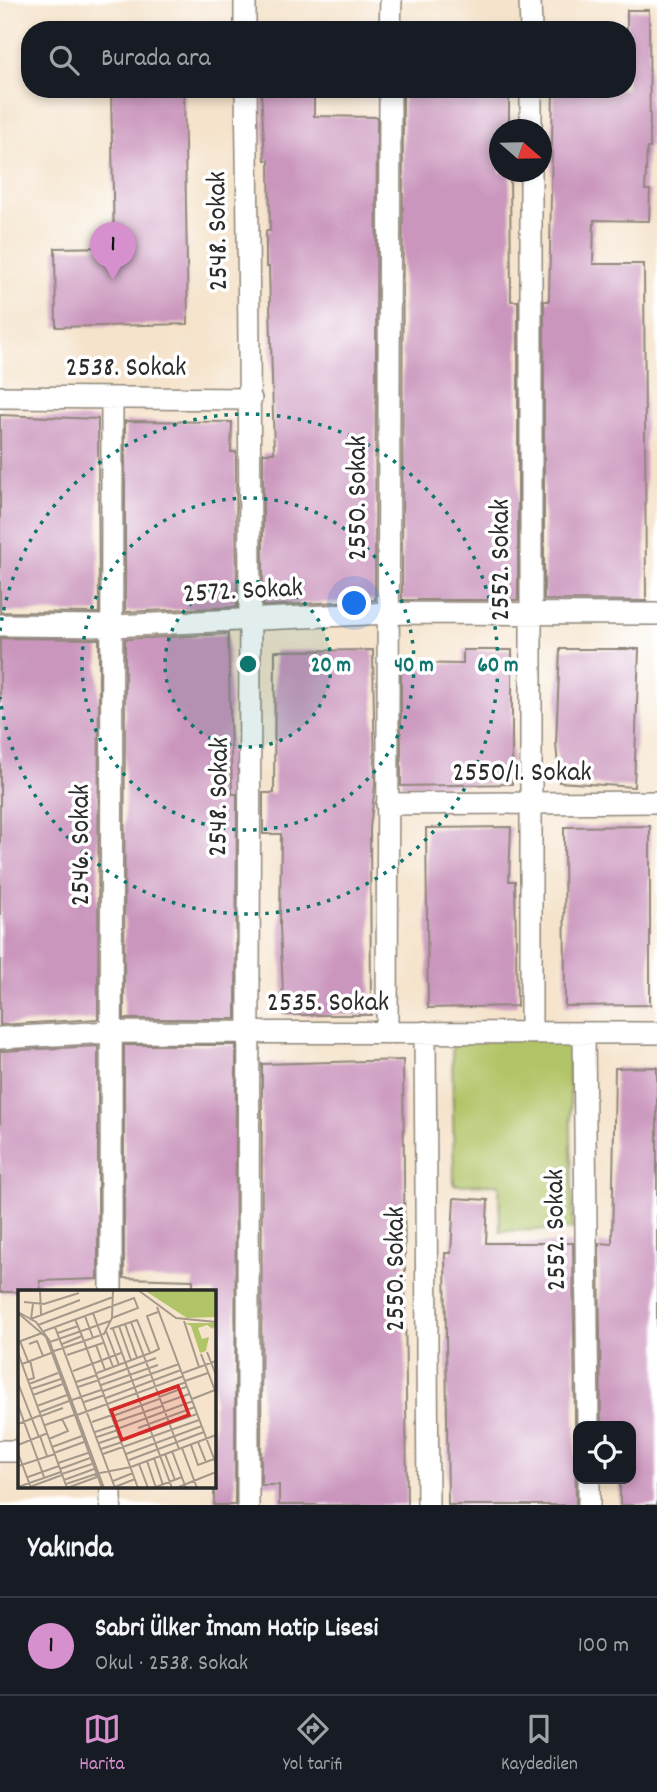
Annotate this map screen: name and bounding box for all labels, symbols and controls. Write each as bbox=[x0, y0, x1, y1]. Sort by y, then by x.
search box bbox=[21, 21, 636, 98]
icon: search bbox=[45, 41, 83, 79]
text: Burada ara bbox=[101, 41, 211, 78]
north arrow bbox=[489, 119, 552, 182]
street label: 2548. Sokak bbox=[199, 171, 241, 291]
pin: 1 bbox=[90, 222, 136, 280]
street label: 2538. Sokak bbox=[66, 350, 186, 390]
street label: 2550. Sokak bbox=[340, 435, 380, 561]
street label: 2552. Sokak bbox=[483, 499, 523, 621]
street label: 2572. Sokak bbox=[182, 570, 304, 616]
your location bbox=[337, 586, 371, 620]
centre of rings bbox=[236, 652, 260, 676]
text: 20 m bbox=[311, 652, 351, 682]
text: 40 m bbox=[394, 652, 434, 682]
text: 60 m bbox=[478, 652, 518, 682]
street label: 2548. Sokak bbox=[200, 737, 242, 857]
street label: 2550/1. Sokak bbox=[452, 755, 592, 795]
street label: 2546. Sokak bbox=[63, 784, 103, 906]
street label: 2535. Sokak bbox=[267, 985, 389, 1025]
street label: 2552. Sokak bbox=[537, 1168, 579, 1292]
street label: 2550. Sokak bbox=[378, 1206, 418, 1332]
inset map bbox=[18, 1290, 215, 1488]
map controls bbox=[573, 1421, 636, 1484]
button: locate bbox=[573, 1421, 636, 1484]
text: Yakında bbox=[28, 1529, 113, 1572]
text: Sabri Ülker İmam Hatip Lisesi bbox=[95, 1611, 378, 1648]
text: 1 bbox=[48, 1630, 54, 1663]
text: 100 m bbox=[578, 1630, 629, 1663]
text: Okul · 2538. Sokak bbox=[95, 1648, 248, 1681]
tab: Harita bbox=[79, 1710, 124, 1779]
tab: Yol tarifi bbox=[283, 1710, 342, 1779]
tab: Kaydedilen bbox=[501, 1710, 578, 1779]

